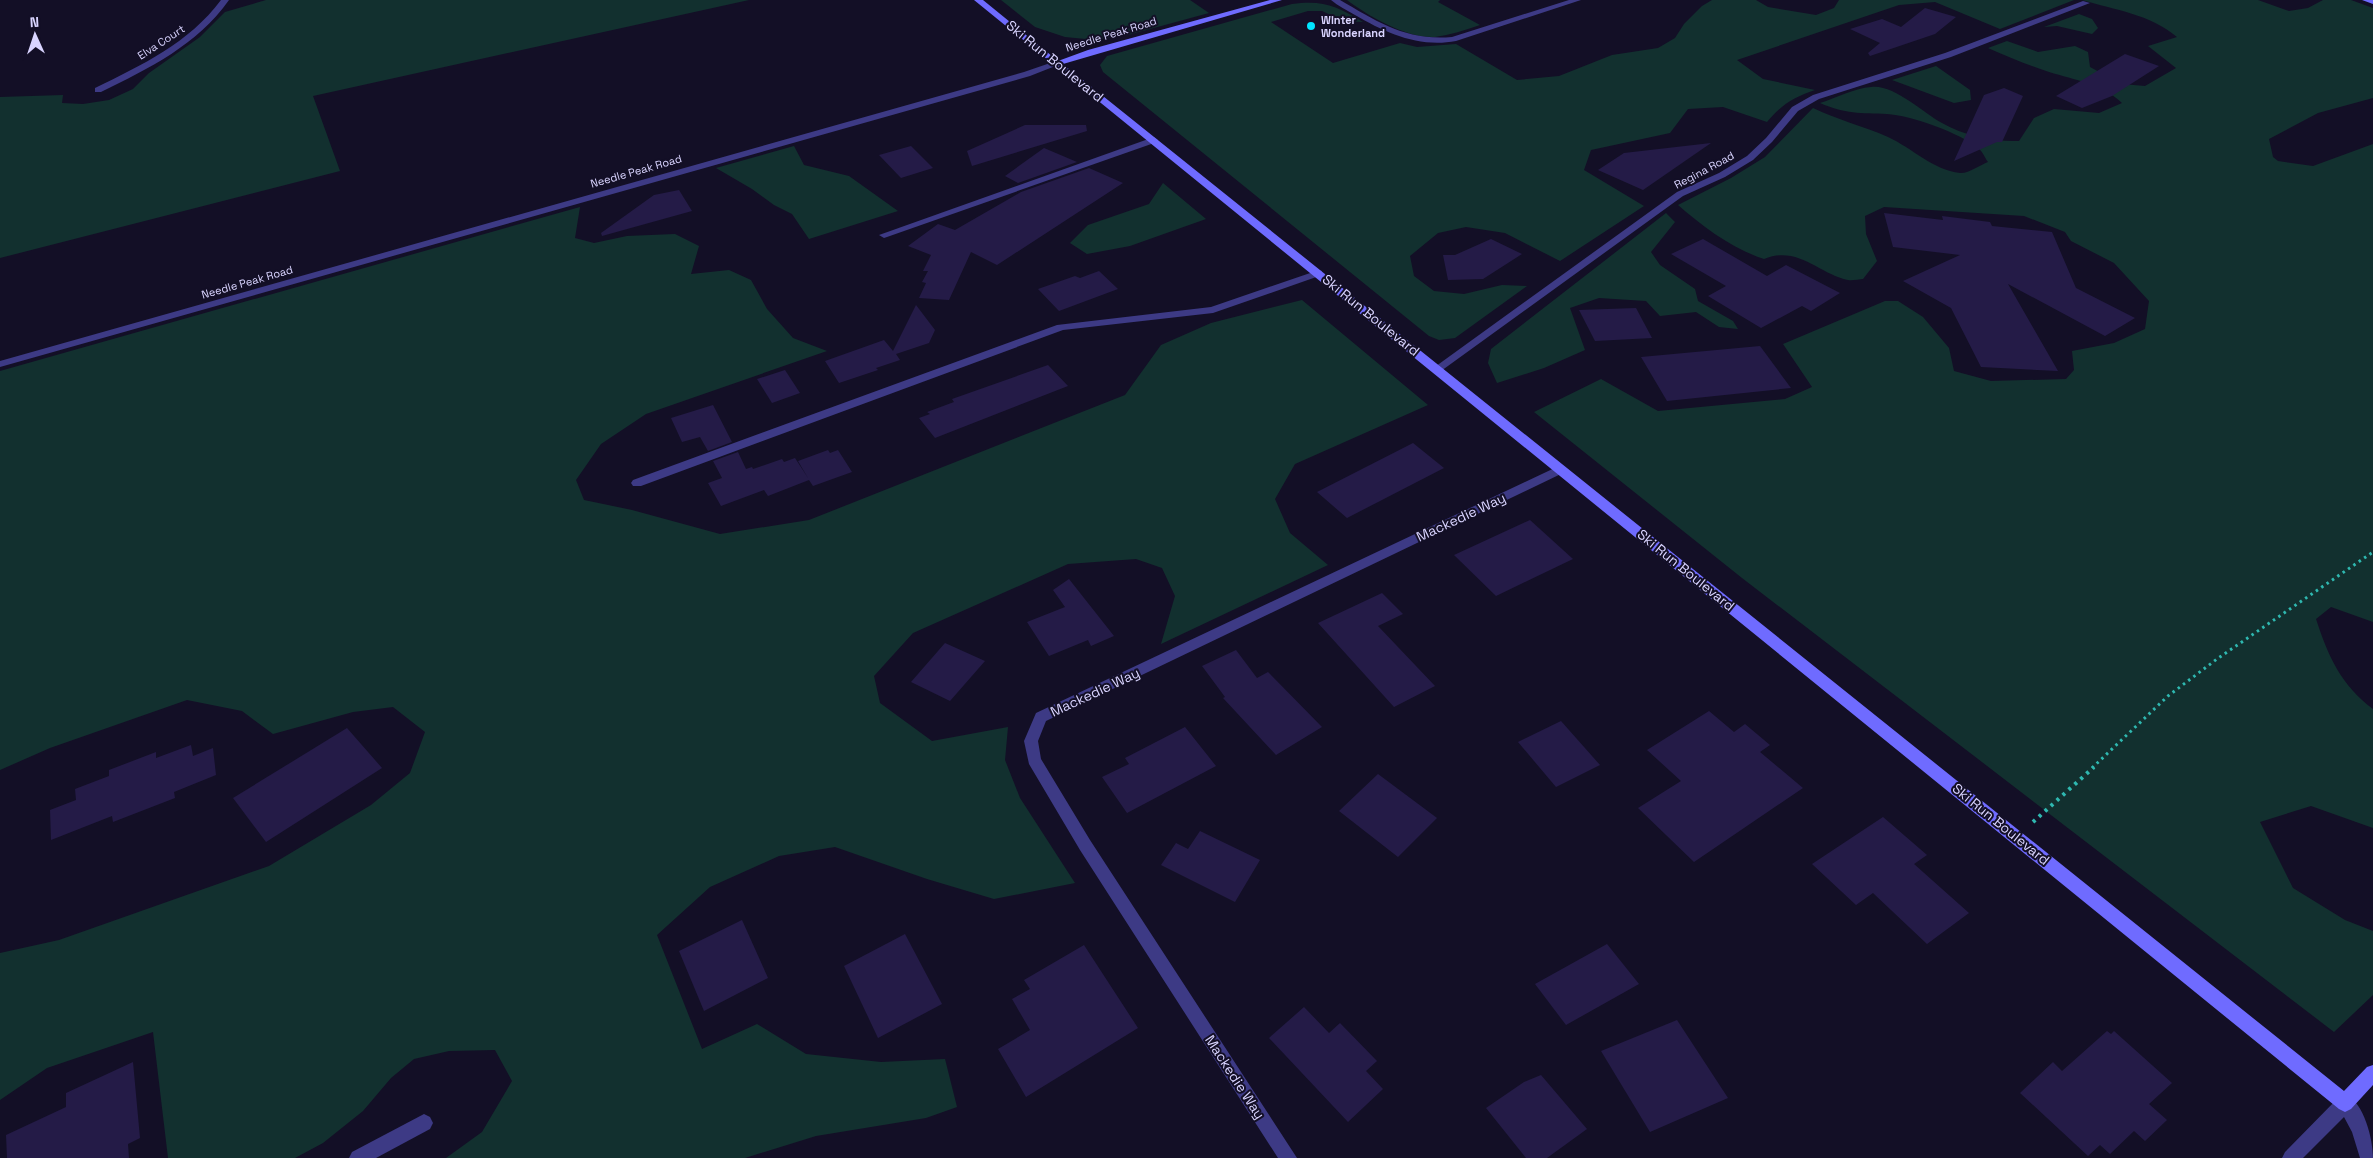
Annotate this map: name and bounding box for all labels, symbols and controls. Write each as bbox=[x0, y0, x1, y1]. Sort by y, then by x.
north arrow bbox=[10, 10, 60, 60]
text: N bbox=[29, 13, 39, 31]
street label: Needle Peak Road bbox=[1064, 13, 1158, 55]
place label: Winter Wonderland bbox=[1321, 13, 1385, 40]
street label: Ski Run Boulevard bbox=[1003, 16, 1107, 106]
marker: Winter Wonderland bbox=[1305, 20, 1317, 32]
street label: Elva Court bbox=[135, 22, 187, 62]
street label: Regina Road bbox=[1672, 148, 1736, 192]
street label: Needle Peak Road bbox=[589, 151, 683, 191]
street label: Needle Peak Road bbox=[200, 262, 294, 302]
street label: Ski Run Boulevard bbox=[1319, 270, 1423, 360]
street label: Mackedie Way bbox=[1413, 488, 1509, 546]
street label: Ski Run Boulevard bbox=[1634, 525, 1738, 615]
street label: Mackedie Way bbox=[1047, 663, 1143, 721]
street label: Ski Run Boulevard bbox=[1949, 779, 2053, 869]
street label: Mackedie Way bbox=[1201, 1032, 1269, 1122]

